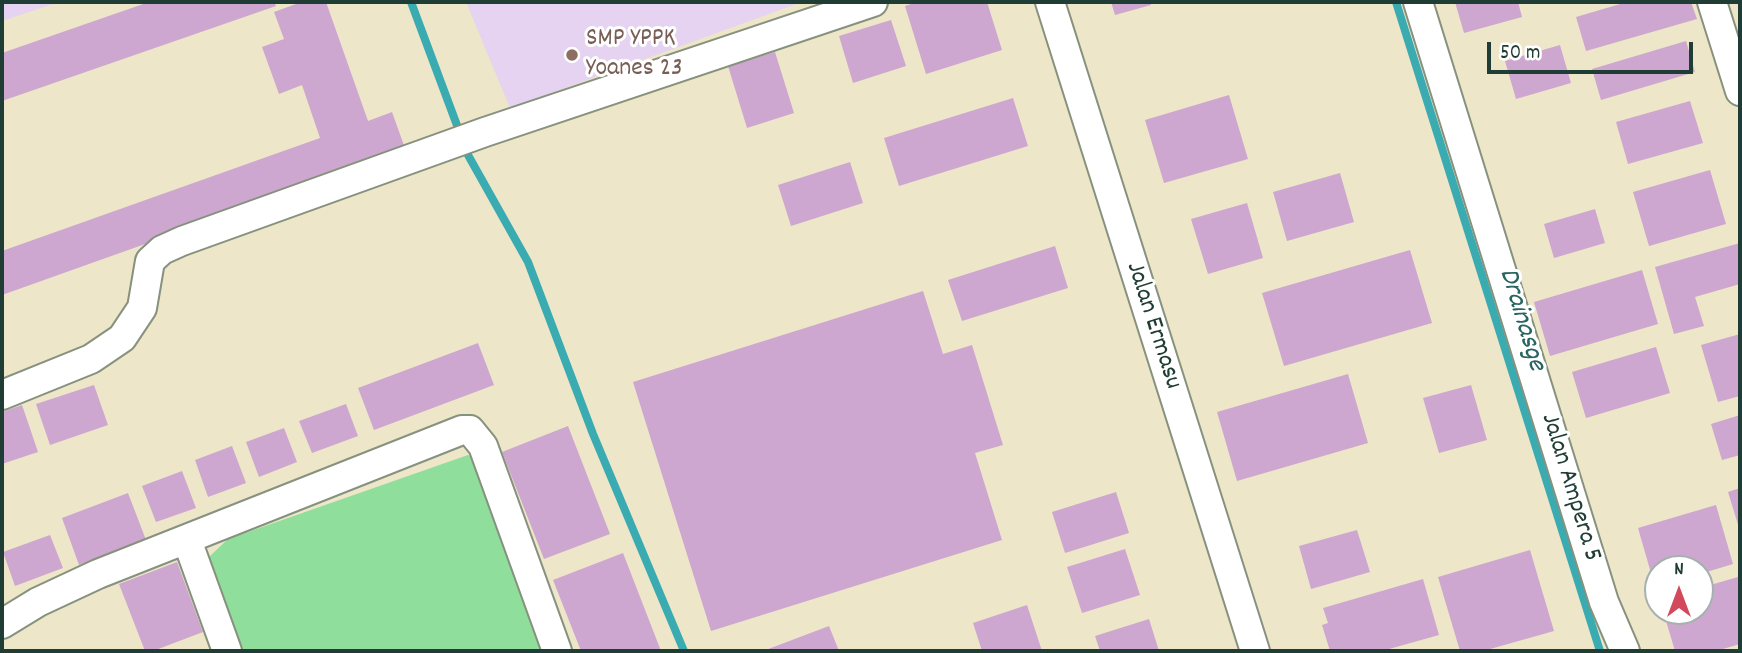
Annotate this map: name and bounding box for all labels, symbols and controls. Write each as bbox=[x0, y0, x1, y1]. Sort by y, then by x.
place label: SMP YPPK Yoanes 23 bbox=[586, 24, 683, 86]
scale bar bbox=[1490, 28, 1696, 72]
text: 50 m bbox=[1500, 39, 1540, 69]
marker: SMP YPPK Yoanes 23 bbox=[564, 47, 580, 63]
street label: Jalan Ermasu bbox=[1117, 259, 1187, 393]
water label: Drainasge bbox=[1489, 265, 1551, 375]
street label: Jalan Ampera 5 bbox=[1532, 410, 1606, 566]
north arrow bbox=[1644, 555, 1714, 625]
text: N bbox=[1674, 557, 1684, 584]

